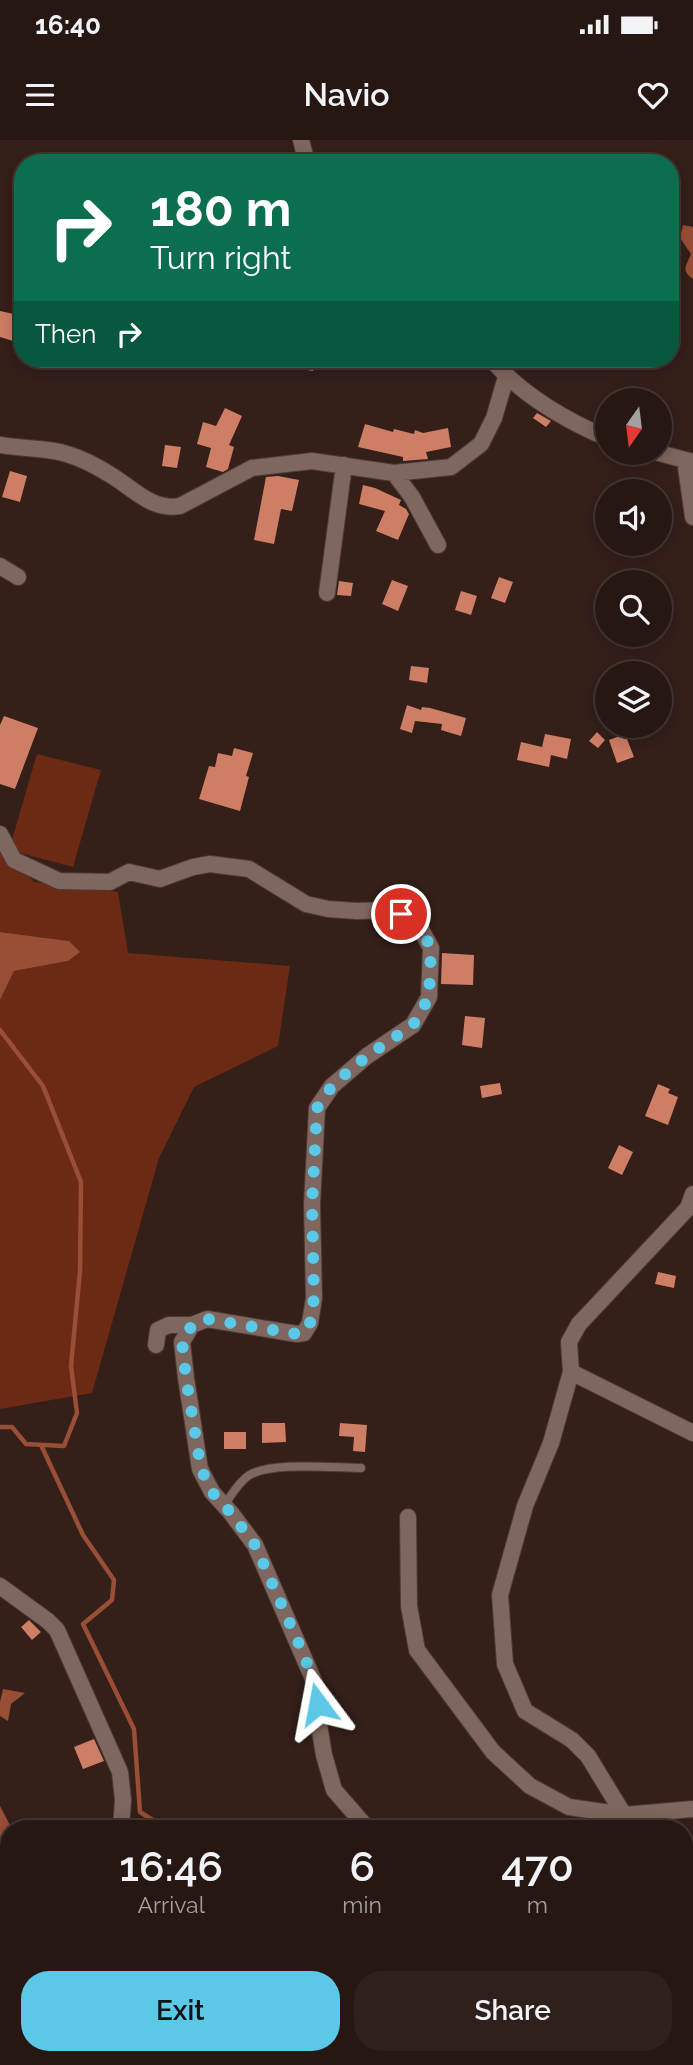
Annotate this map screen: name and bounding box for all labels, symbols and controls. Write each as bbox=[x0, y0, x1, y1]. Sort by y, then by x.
text: 16:40 bbox=[35, 10, 101, 40]
icon: menu bbox=[21, 76, 59, 114]
text: Navio bbox=[303, 76, 390, 113]
icon: heart bbox=[634, 76, 672, 114]
text: 180 m bbox=[150, 180, 291, 237]
icon: right bbox=[35, 182, 126, 273]
text: Turn right bbox=[150, 239, 291, 276]
icon: right bbox=[110, 315, 148, 353]
text: Then bbox=[35, 319, 96, 349]
north arrow bbox=[595, 388, 672, 466]
map controls bbox=[595, 388, 672, 738]
button: sound bbox=[595, 479, 672, 556]
button: search bbox=[595, 570, 672, 647]
button: layers bbox=[595, 661, 672, 738]
pin bbox=[371, 884, 431, 944]
icon: arrive bbox=[382, 895, 420, 933]
position arrow bbox=[281, 1667, 355, 1741]
text: 16:46 bbox=[119, 1842, 223, 1891]
text: 6 bbox=[349, 1842, 375, 1891]
text: 470 bbox=[501, 1842, 574, 1891]
text: Arrival bbox=[137, 1891, 205, 1918]
text: min bbox=[342, 1891, 382, 1918]
text: m bbox=[527, 1891, 548, 1918]
button: Exit bbox=[21, 1971, 340, 2051]
button: Share bbox=[354, 1971, 672, 2051]

